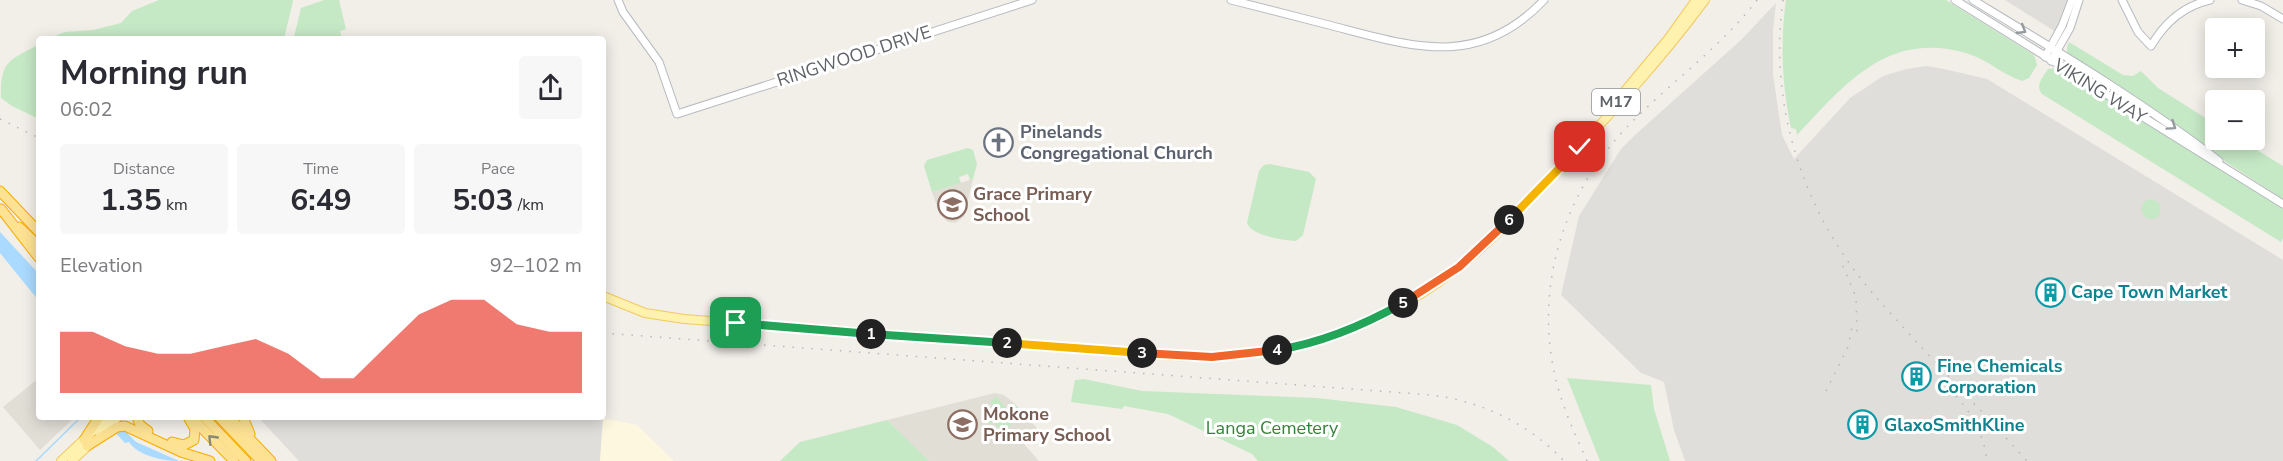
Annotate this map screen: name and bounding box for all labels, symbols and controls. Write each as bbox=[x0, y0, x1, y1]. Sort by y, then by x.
map controls bbox=[2205, 18, 2265, 150]
button: + bbox=[2205, 18, 2265, 78]
street label: RINGWOOD DRIVE bbox=[774, 20, 934, 92]
one-way arrow bbox=[2016, 22, 2026, 34]
text: Morning run bbox=[60, 51, 248, 96]
street label: VIKING WAY bbox=[2048, 52, 2151, 129]
button: share bbox=[519, 56, 582, 119]
road number: M17 bbox=[1592, 89, 1640, 115]
button: − bbox=[2205, 90, 2265, 150]
text: 06:02 bbox=[60, 96, 113, 123]
one-way arrow bbox=[2165, 119, 2176, 130]
place label: Pinelands Congregational Church bbox=[1020, 120, 1213, 165]
pin bbox=[1554, 121, 1605, 172]
church icon: Pinelands Congregational Church bbox=[983, 126, 1015, 158]
icon: check bbox=[1563, 130, 1596, 163]
text: Distance bbox=[113, 158, 175, 180]
text: Time bbox=[303, 158, 339, 180]
text: Pace bbox=[481, 158, 515, 180]
text: 1.35 bbox=[100, 180, 162, 221]
text: 6:49 bbox=[290, 180, 352, 221]
text: 5:03 bbox=[452, 180, 514, 221]
place label: Grace Primary School bbox=[973, 182, 1092, 227]
school or university icon: Grace Primary School bbox=[936, 188, 968, 220]
text: km bbox=[162, 194, 188, 216]
text: /km bbox=[514, 194, 544, 216]
pin: 6 bbox=[1494, 205, 1524, 235]
text: 6 bbox=[1504, 209, 1514, 231]
text: Elevation bbox=[60, 252, 143, 279]
text: 92–102 m bbox=[490, 252, 582, 279]
building icon: Cape Town Market bbox=[2034, 276, 2066, 308]
place label: Cape Town Market bbox=[2071, 280, 2228, 304]
pin: 5 bbox=[1388, 288, 1418, 318]
text: 5 bbox=[1398, 292, 1408, 314]
pin bbox=[710, 297, 761, 348]
icon: arrive bbox=[719, 306, 752, 339]
pin: 1 bbox=[856, 319, 886, 349]
text: 1 bbox=[866, 323, 876, 345]
pin: 2 bbox=[992, 328, 1022, 358]
text: 2 bbox=[1002, 332, 1012, 354]
pin: 4 bbox=[1262, 335, 1292, 365]
pin: 3 bbox=[1127, 338, 1157, 368]
text: 4 bbox=[1272, 339, 1282, 361]
text: 3 bbox=[1137, 342, 1147, 364]
place label: Fine Chemicals Corporation bbox=[1937, 354, 2063, 399]
building icon: Fine Chemicals Corporation bbox=[1900, 360, 1932, 392]
place label: Mokone Primary School bbox=[983, 402, 1111, 447]
school or university icon: Mokone Primary School bbox=[946, 408, 978, 440]
building icon: GlaxoSmithKline bbox=[1847, 409, 1879, 441]
place label: GlaxoSmithKline bbox=[1884, 413, 2025, 437]
park label: Langa Cemetery bbox=[1206, 416, 1339, 440]
one-way arrow bbox=[209, 435, 220, 446]

